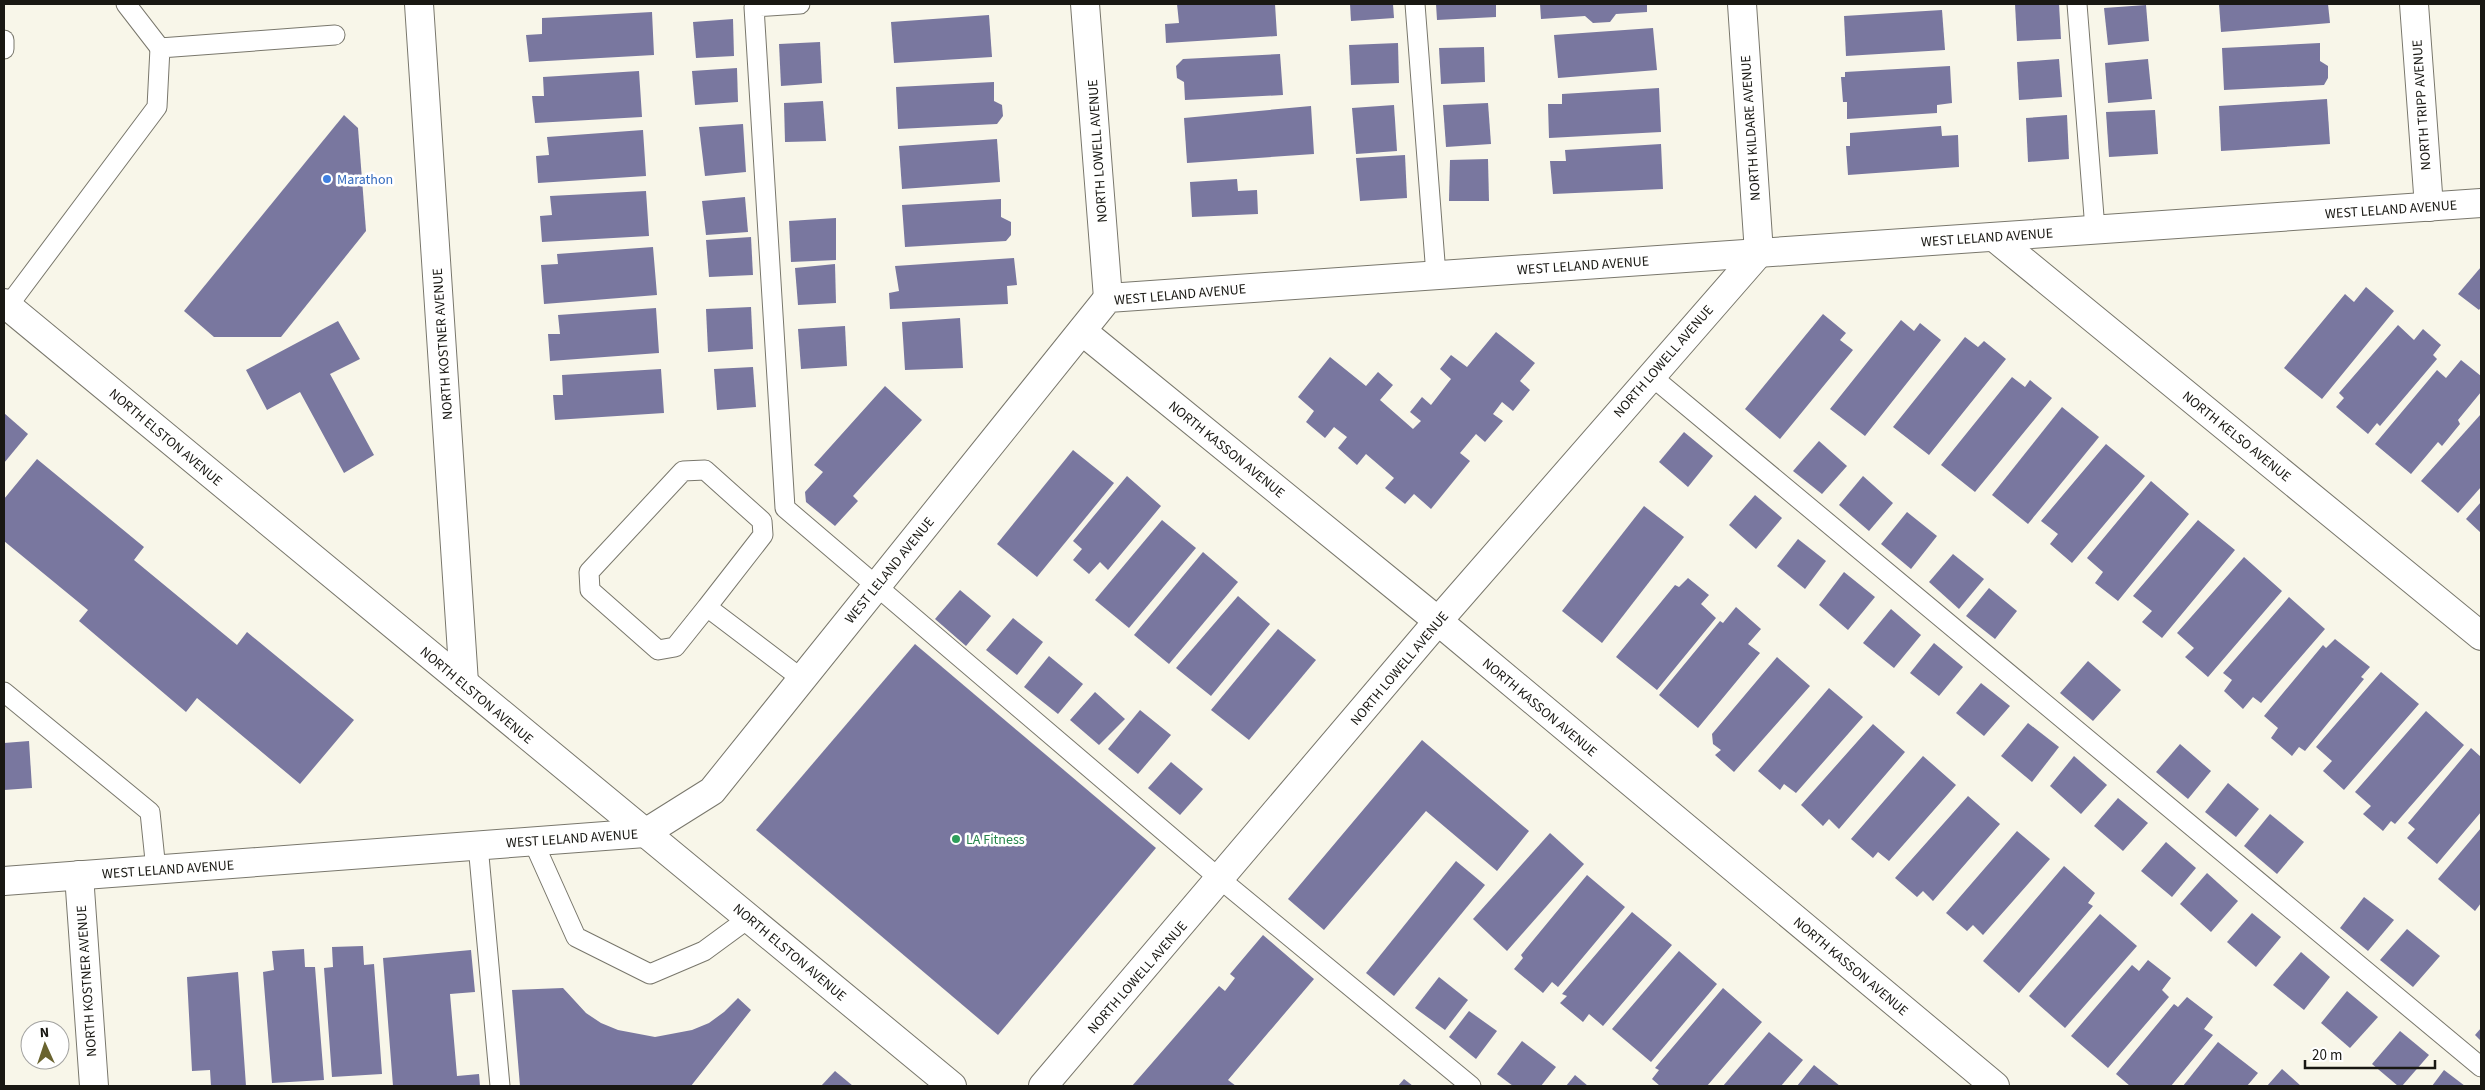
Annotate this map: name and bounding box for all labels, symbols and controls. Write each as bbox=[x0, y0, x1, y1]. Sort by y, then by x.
street label: NORTH TRIPP AVENUE bbox=[2407, 39, 2437, 171]
street label: NORTH KILDARE AVENUE bbox=[1736, 54, 1766, 201]
street label: NORTH LOWELL AVENUE bbox=[1083, 79, 1113, 223]
place label: Marathon bbox=[337, 170, 393, 190]
marker: Marathon bbox=[321, 173, 333, 185]
street label: WEST LELAND AVENUE bbox=[2324, 195, 2458, 225]
street label: WEST LELAND AVENUE bbox=[1920, 223, 2054, 253]
street label: WEST LELAND AVENUE bbox=[1516, 251, 1650, 281]
street label: NORTH KOSTNER AVENUE bbox=[428, 267, 458, 420]
street label: WEST LELAND AVENUE bbox=[1113, 279, 1247, 311]
street label: NORTH LOWELL AVENUE bbox=[1609, 301, 1718, 422]
street label: NORTH ELSTON AVENUE bbox=[104, 384, 226, 491]
street label: NORTH KELSO AVENUE bbox=[2178, 387, 2295, 487]
street label: NORTH KASSON AVENUE bbox=[1164, 397, 1289, 503]
street label: WEST LELAND AVENUE bbox=[840, 513, 939, 628]
street label: NORTH LOWELL AVENUE bbox=[1346, 607, 1454, 730]
street label: NORTH ELSTON AVENUE bbox=[415, 642, 537, 749]
street label: NORTH KASSON AVENUE bbox=[1478, 654, 1601, 762]
street label: WEST LELAND AVENUE bbox=[505, 824, 639, 854]
place label: LA Fitness bbox=[966, 830, 1025, 850]
marker: LA Fitness bbox=[950, 833, 962, 845]
street label: WEST LELAND AVENUE bbox=[101, 855, 235, 885]
street label: NORTH ELSTON AVENUE bbox=[728, 899, 850, 1006]
street label: NORTH KOSTNER AVENUE bbox=[72, 904, 102, 1057]
street label: NORTH KASSON AVENUE bbox=[1789, 913, 1912, 1021]
street label: NORTH LOWELL AVENUE bbox=[1083, 917, 1192, 1038]
north arrow bbox=[20, 1020, 70, 1070]
text: N bbox=[39, 1023, 50, 1043]
scale bar bbox=[2305, 1038, 2435, 1070]
text: 20 m bbox=[2312, 1045, 2342, 1066]

